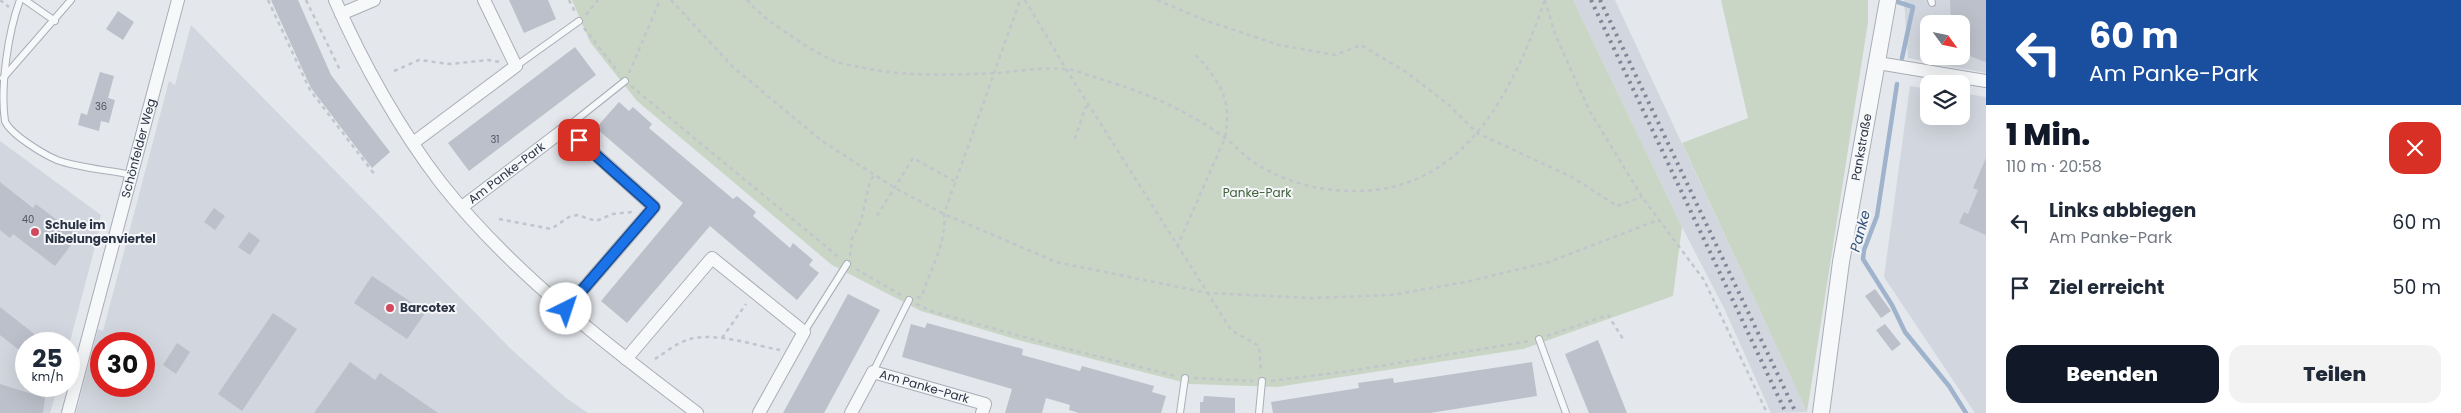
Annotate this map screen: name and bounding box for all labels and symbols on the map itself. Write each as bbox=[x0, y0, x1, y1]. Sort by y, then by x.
north arrow bbox=[1920, 15, 1970, 65]
street label: Schönfelder Weg bbox=[117, 96, 159, 200]
house number: 36 bbox=[95, 99, 107, 114]
street label: Pankstraße bbox=[1847, 112, 1875, 182]
pin bbox=[558, 119, 600, 161]
house number: 31 bbox=[490, 132, 500, 147]
street label: Am Panke-Park bbox=[464, 138, 549, 207]
park label: Panke-Park bbox=[1223, 184, 1292, 201]
water label: Panke bbox=[1845, 208, 1875, 254]
house number: 40 bbox=[22, 212, 34, 227]
place label: Schule im Nibelungenviertel bbox=[45, 216, 156, 247]
marker: Schule im Nibelungenviertel bbox=[29, 226, 41, 238]
position arrow bbox=[539, 282, 591, 334]
place label: Barcotex bbox=[400, 299, 456, 316]
marker: Barcotex bbox=[384, 302, 396, 314]
speed limit sign: 30 bbox=[90, 332, 155, 397]
street label: Am Panke-Park bbox=[878, 365, 972, 407]

